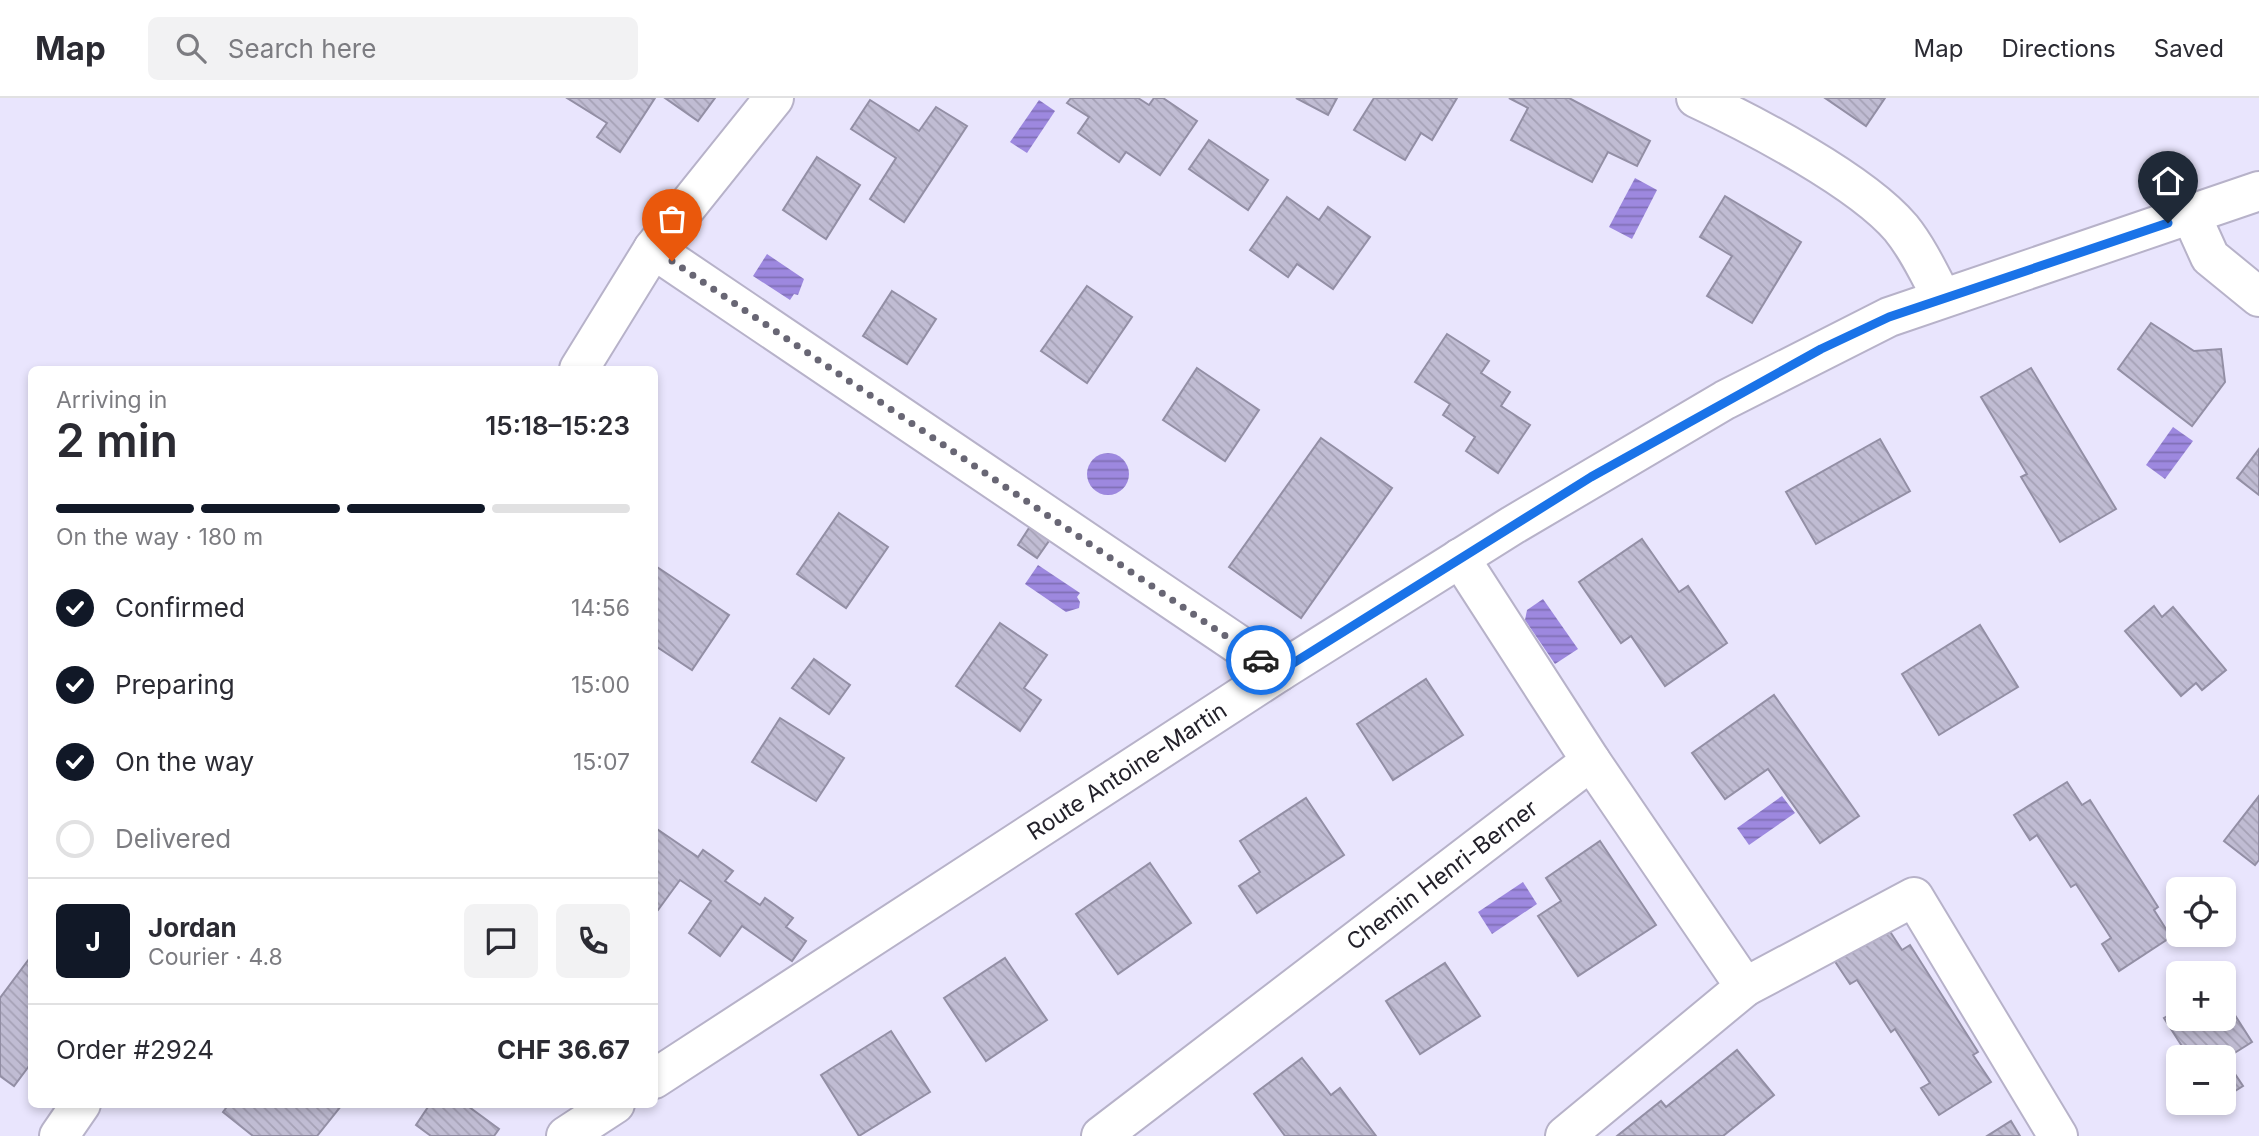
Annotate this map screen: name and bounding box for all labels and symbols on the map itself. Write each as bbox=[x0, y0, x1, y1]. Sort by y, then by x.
pin bbox=[2138, 151, 2198, 223]
pin bbox=[642, 189, 702, 261]
courier bbox=[1226, 625, 1296, 695]
street label: Route Antoine-Martin bbox=[1022, 696, 1232, 846]
street label: Chemin Henri-Berner bbox=[1341, 794, 1543, 956]

